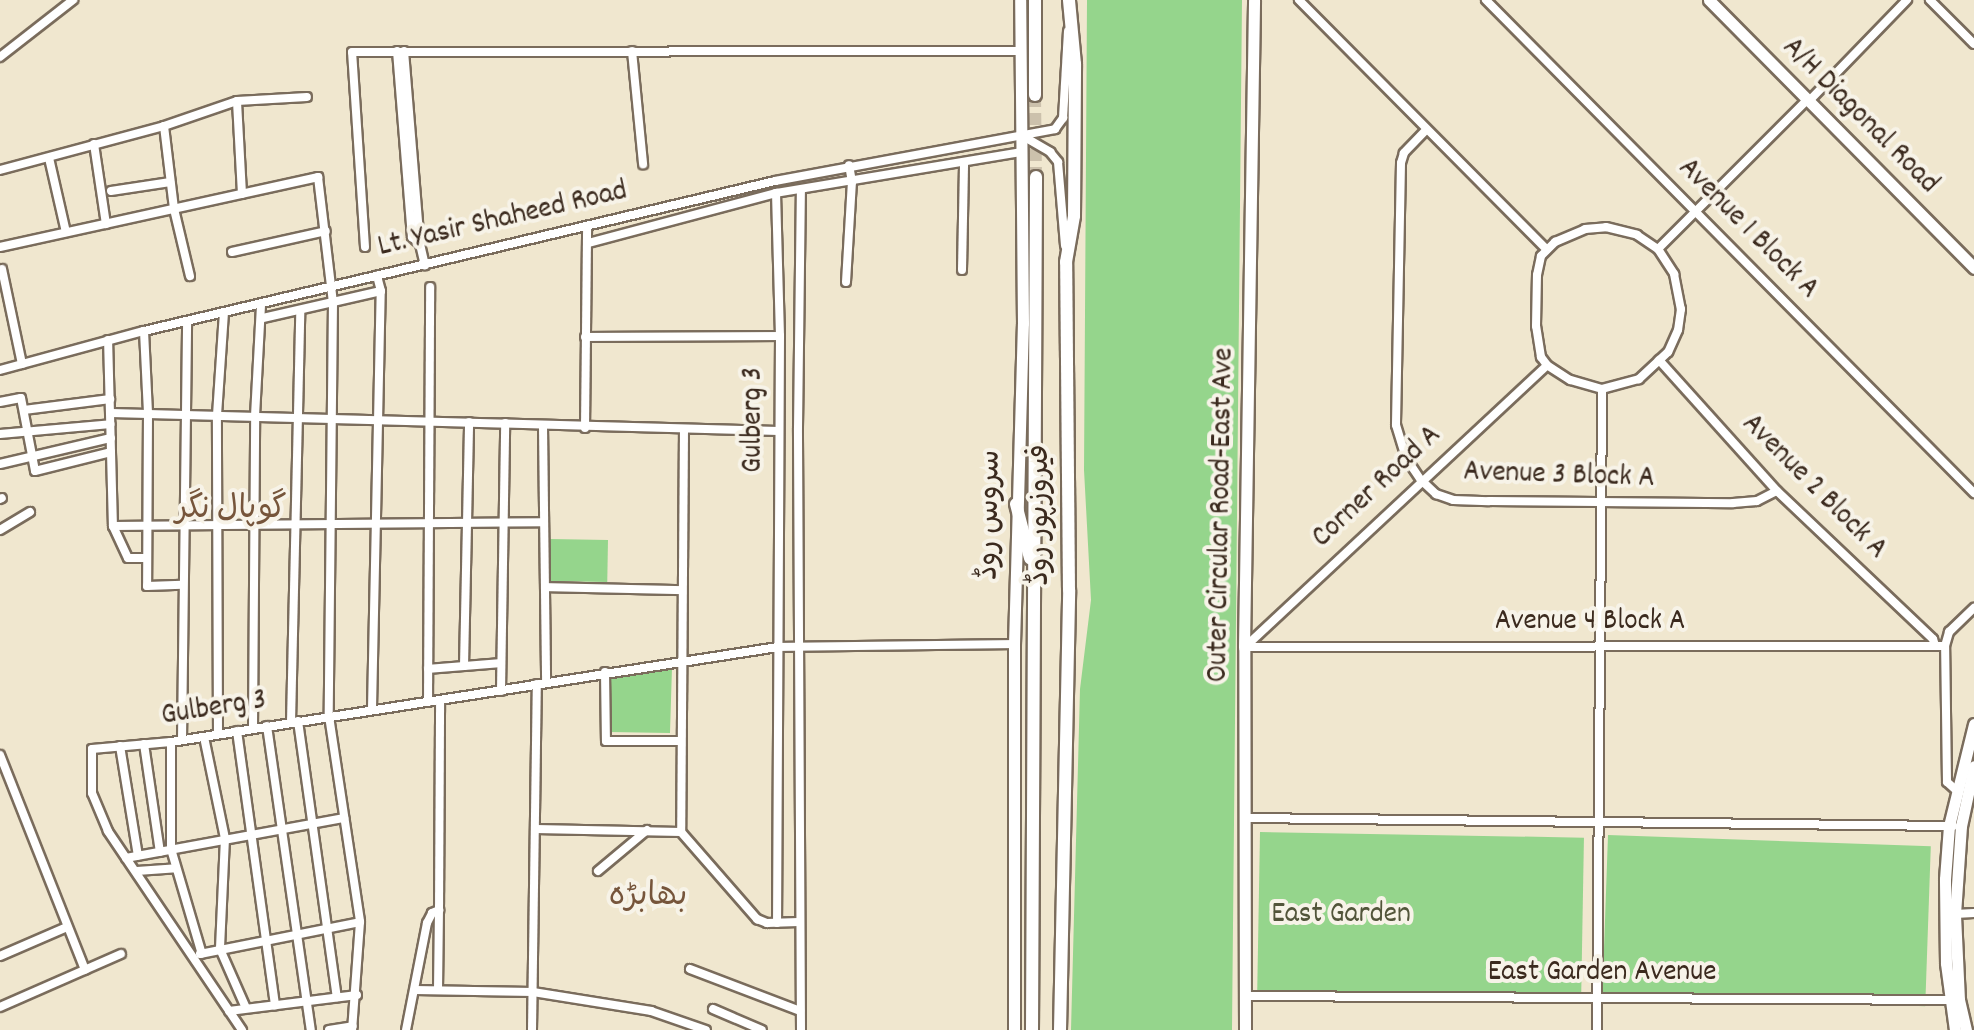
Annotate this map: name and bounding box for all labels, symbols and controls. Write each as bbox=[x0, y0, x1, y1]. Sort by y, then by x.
street label: A/H Diagonal Road bbox=[1773, 31, 1945, 203]
street label: Avenue 1 Block A bbox=[1669, 152, 1825, 308]
street label: Lt. Yasir Shaheed Road bbox=[375, 175, 631, 267]
street label: Outer Circular Road-East Ave bbox=[1202, 347, 1244, 683]
street label: Gulberg 3 bbox=[737, 367, 773, 473]
street label: Avenue 2 Block A bbox=[1733, 408, 1893, 568]
street label: Corner Road A bbox=[1306, 419, 1450, 557]
street label: فیروزپور روڈ bbox=[1024, 444, 1060, 586]
street label: سروس روڈ bbox=[973, 449, 1011, 581]
street label: Avenue 3 Block A bbox=[1463, 456, 1655, 498]
district label: گوپال نگر bbox=[175, 492, 287, 530]
street label: Avenue 4 Block A bbox=[1495, 605, 1685, 641]
street label: Gulberg 3 bbox=[159, 684, 269, 736]
district label: بھابڑہ bbox=[609, 879, 687, 917]
park label: East Garden bbox=[1271, 898, 1411, 934]
street label: East Garden Avenue bbox=[1488, 956, 1716, 992]

